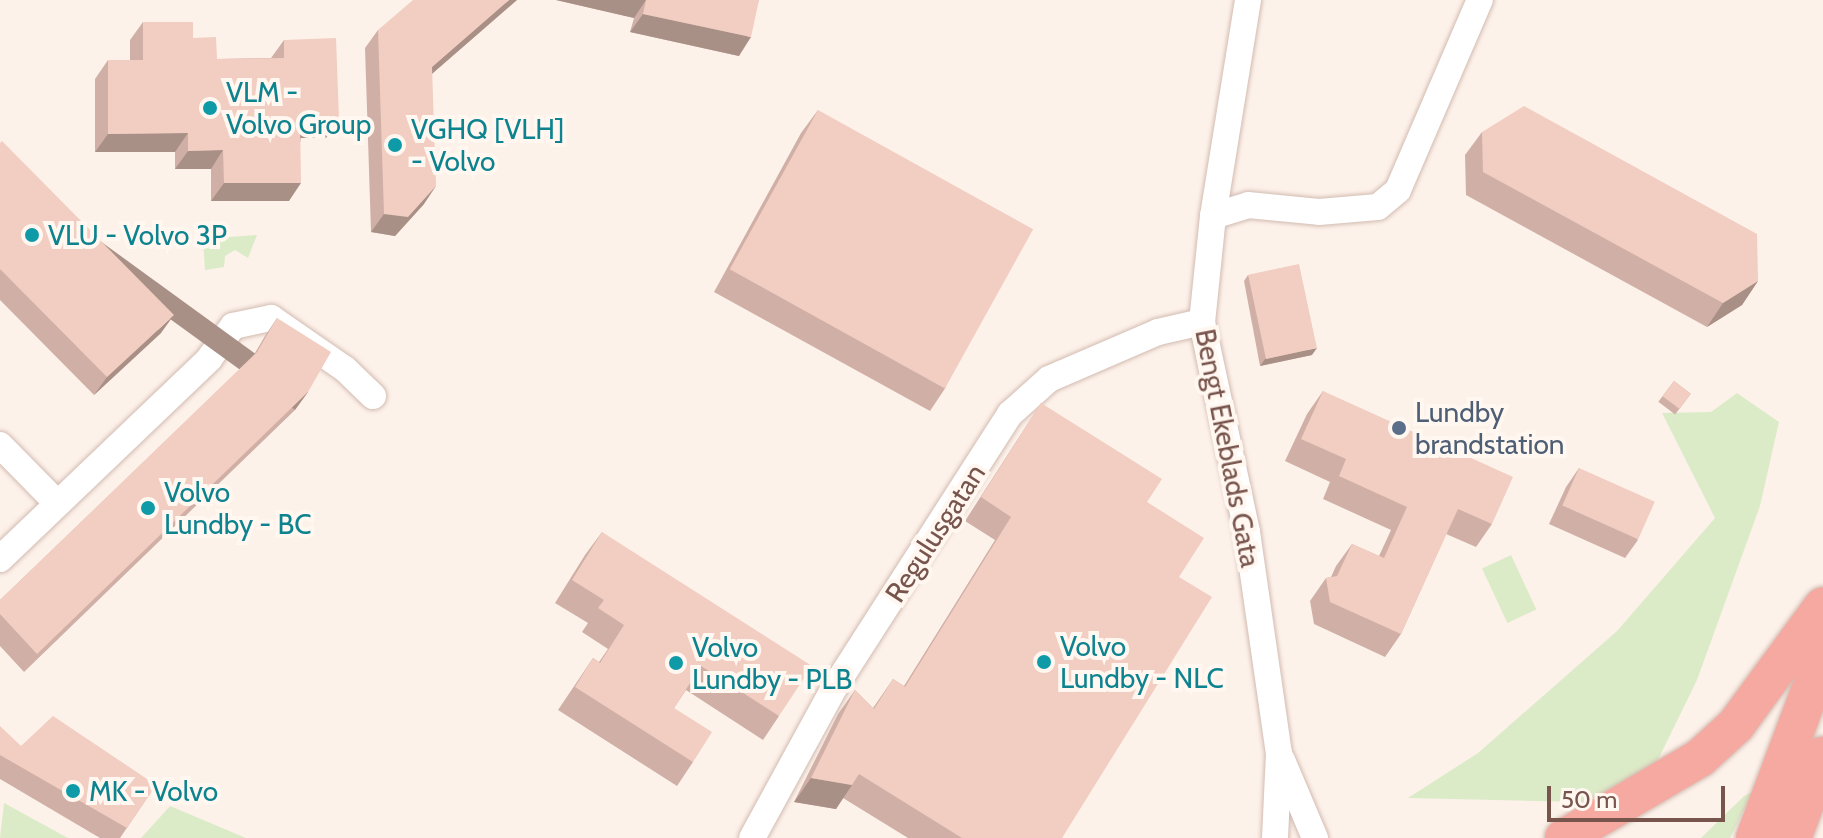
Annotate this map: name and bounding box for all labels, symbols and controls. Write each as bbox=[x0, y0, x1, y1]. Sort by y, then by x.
place label: VLM - Volvo Group bbox=[226, 75, 371, 141]
marker: VLM - Volvo Group bbox=[201, 99, 219, 117]
place label: VGHQ [VLH] - Volvo bbox=[411, 112, 564, 178]
marker: VGHQ [VLH] - Volvo bbox=[386, 136, 404, 154]
place label: VLU - Volvo 3P bbox=[48, 218, 227, 252]
marker: VLU - Volvo 3P bbox=[23, 226, 41, 244]
street label: Bengt Ekeblads Gata bbox=[1188, 326, 1268, 570]
place label: Lundby brandstation bbox=[1415, 395, 1564, 461]
marker: Lundby brandstation bbox=[1390, 419, 1408, 437]
street label: Regulusgatan bbox=[878, 458, 992, 608]
place label: Volvo Lundby - BC bbox=[164, 475, 312, 541]
marker: Volvo Lundby - BC bbox=[139, 499, 157, 517]
place label: Volvo Lundby - NLC bbox=[1060, 629, 1224, 695]
place label: Volvo Lundby - PLB bbox=[692, 630, 852, 696]
marker: Volvo Lundby - NLC bbox=[1035, 653, 1053, 671]
marker: Volvo Lundby - PLB bbox=[667, 654, 685, 672]
scale bar bbox=[1551, 770, 1729, 820]
place label: MK - Volvo bbox=[89, 774, 218, 808]
marker: MK - Volvo bbox=[64, 782, 82, 800]
text: 50 m bbox=[1561, 785, 1617, 814]

